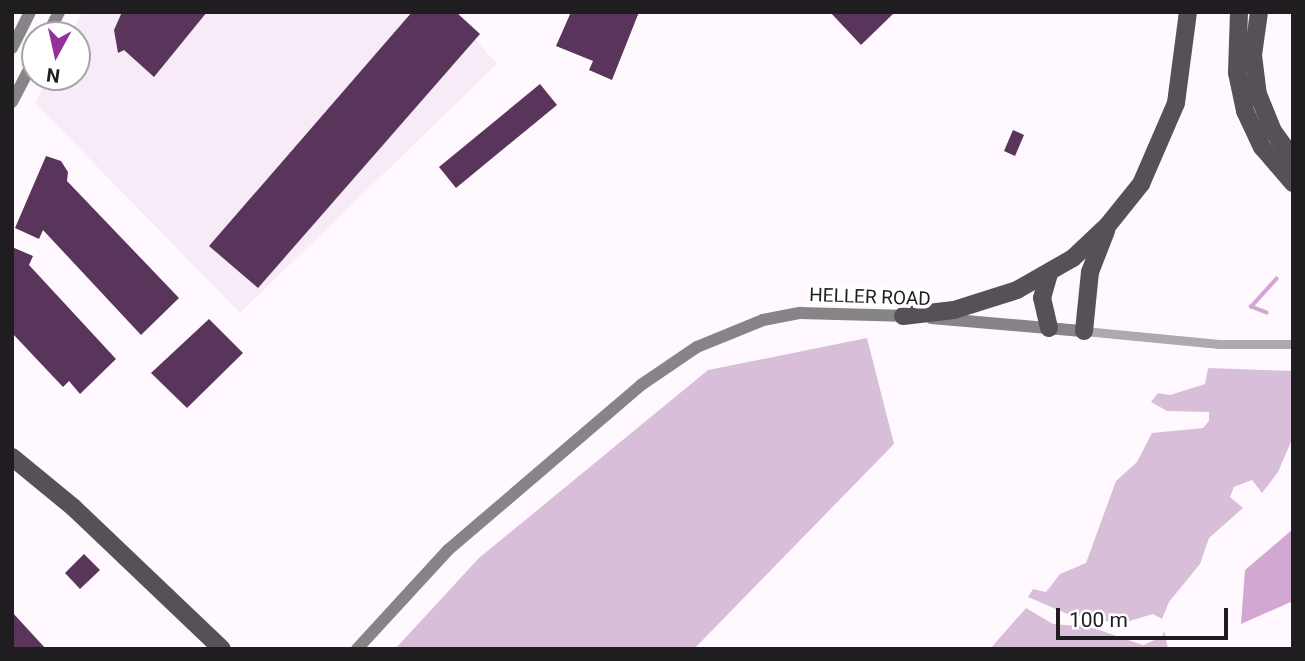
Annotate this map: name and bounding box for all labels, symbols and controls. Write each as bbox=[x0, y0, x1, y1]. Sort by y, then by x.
north arrow bbox=[21, 21, 91, 91]
text: N bbox=[45, 63, 62, 88]
street label: HELLER ROAD bbox=[809, 283, 931, 311]
scale bar bbox=[1060, 594, 1232, 638]
text: 100 m bbox=[1069, 608, 1128, 632]

